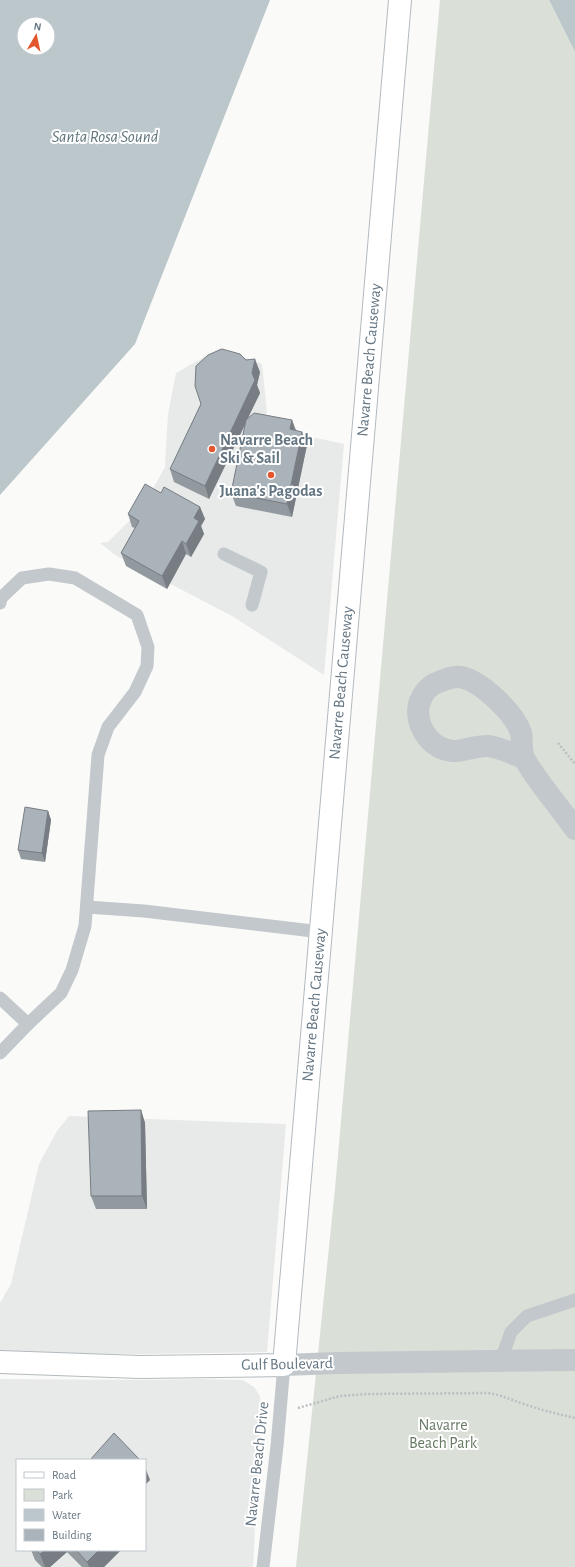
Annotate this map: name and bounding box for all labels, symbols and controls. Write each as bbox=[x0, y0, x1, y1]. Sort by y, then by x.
north arrow bbox=[16, 16, 56, 56]
text: N bbox=[33, 21, 42, 33]
water label: Santa Rosa Sound bbox=[52, 128, 159, 145]
street label: Navarre Beach Causeway bbox=[354, 282, 385, 437]
place label: Navarre Beach Ski & Sail bbox=[220, 432, 313, 466]
marker: Navarre Beach Ski & Sail bbox=[207, 444, 217, 454]
marker: Juana's Pagodas bbox=[266, 470, 276, 480]
place label: Juana's Pagodas bbox=[220, 483, 322, 499]
street label: Navarre Beach Causeway bbox=[326, 605, 357, 760]
street label: Navarre Beach Causeway bbox=[299, 927, 330, 1082]
street label: Gulf Boulevard bbox=[241, 1355, 333, 1373]
street label: Navarre Beach Drive bbox=[242, 1401, 272, 1527]
park label: Navarre Beach Park bbox=[409, 1417, 478, 1451]
legend bbox=[16, 1459, 146, 1551]
text: Road bbox=[52, 1469, 76, 1481]
text: Park bbox=[52, 1489, 73, 1501]
text: Water bbox=[52, 1509, 81, 1521]
text: Building bbox=[52, 1529, 92, 1541]

